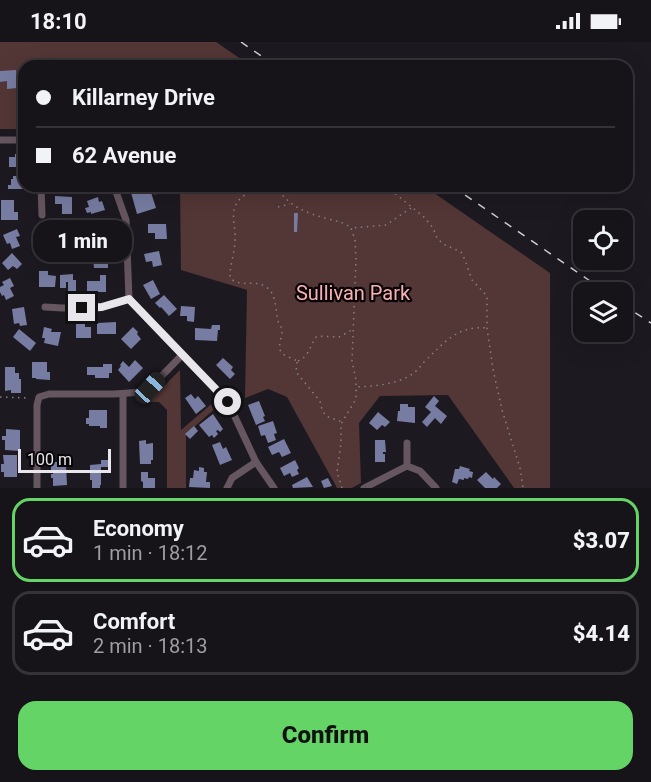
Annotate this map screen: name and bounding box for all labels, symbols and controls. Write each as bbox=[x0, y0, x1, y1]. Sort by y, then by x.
text: 18:10 bbox=[30, 9, 87, 34]
text: Killarney Drive bbox=[72, 85, 215, 110]
text: 62 Avenue bbox=[72, 143, 176, 168]
map controls bbox=[573, 210, 633, 342]
button: locate bbox=[573, 210, 633, 270]
callout: 1 min bbox=[32, 221, 132, 263]
text: 1 min bbox=[57, 229, 108, 253]
park label: Sullivan Park bbox=[296, 281, 411, 305]
button: layers bbox=[573, 282, 633, 342]
route end bbox=[68, 294, 95, 321]
car bbox=[131, 369, 169, 407]
route start bbox=[214, 388, 241, 415]
scale bar bbox=[18, 446, 111, 474]
text: 100 m bbox=[27, 450, 72, 469]
icon: car bbox=[21, 513, 75, 567]
text: Economy bbox=[93, 516, 184, 541]
text: $3.07 bbox=[573, 528, 630, 553]
text: 1 min · 18:12 bbox=[93, 541, 208, 565]
icon: car bbox=[21, 606, 75, 660]
text: Comfort bbox=[93, 609, 175, 634]
text: $4.14 bbox=[573, 621, 630, 646]
text: 2 min · 18:13 bbox=[93, 634, 208, 658]
button: Confirm bbox=[18, 701, 633, 770]

